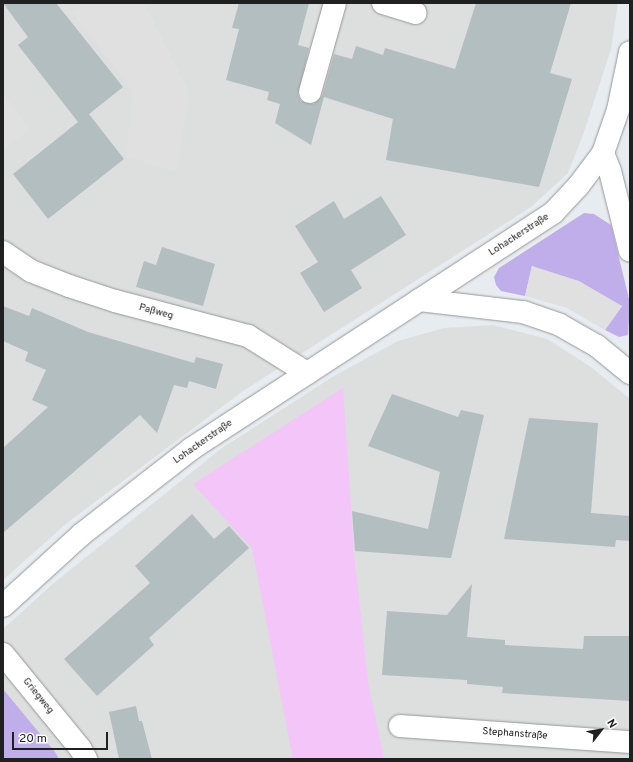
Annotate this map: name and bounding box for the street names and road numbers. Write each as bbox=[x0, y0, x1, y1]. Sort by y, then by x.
street label: Lohackerstraße bbox=[487, 211, 551, 259]
street label: Paßweg bbox=[137, 302, 175, 322]
street label: Lohackerstraße bbox=[171, 417, 235, 467]
street label: Griegweg bbox=[20, 676, 56, 716]
street label: Stephanstraße bbox=[482, 726, 548, 742]

